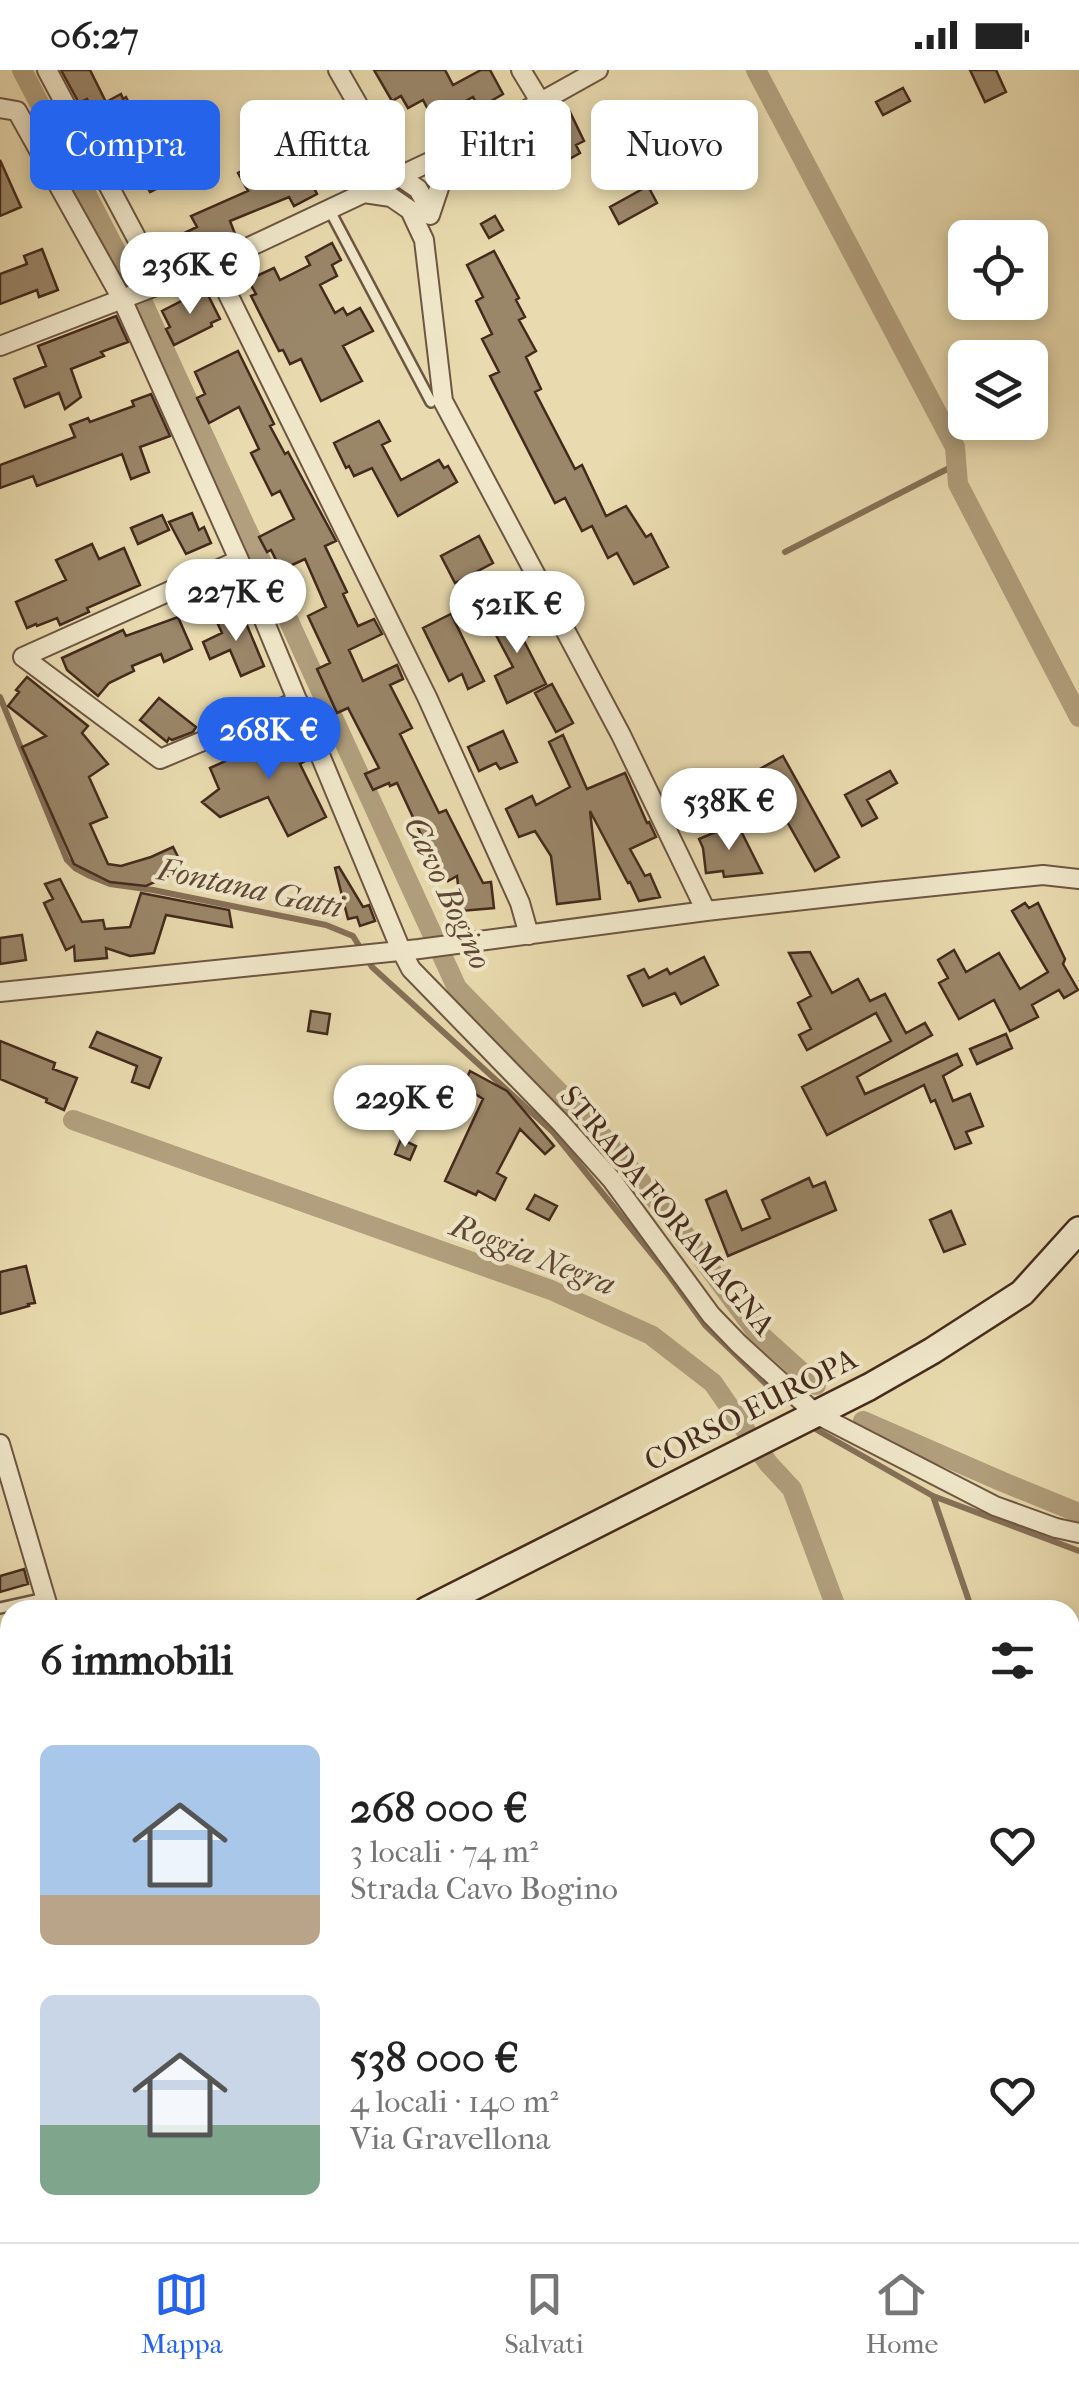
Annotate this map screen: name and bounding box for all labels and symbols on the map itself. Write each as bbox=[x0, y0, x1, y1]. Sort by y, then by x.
pin: 236K € bbox=[109, 232, 271, 317]
pin: 227K € bbox=[155, 559, 317, 644]
pin: 521K € bbox=[436, 571, 598, 656]
pin: 268K € bbox=[188, 697, 350, 782]
pin: 538K € bbox=[648, 768, 810, 853]
water label: Cavo Bogino bbox=[397, 811, 499, 975]
water label: Fontana Gatti bbox=[153, 850, 349, 926]
pin: 229K € bbox=[324, 1065, 486, 1150]
street label: STRADA FORAMAGNA bbox=[552, 1079, 782, 1343]
water label: Roggia Negra bbox=[444, 1206, 620, 1303]
street label: CORSO EUROPA bbox=[639, 1341, 863, 1479]

